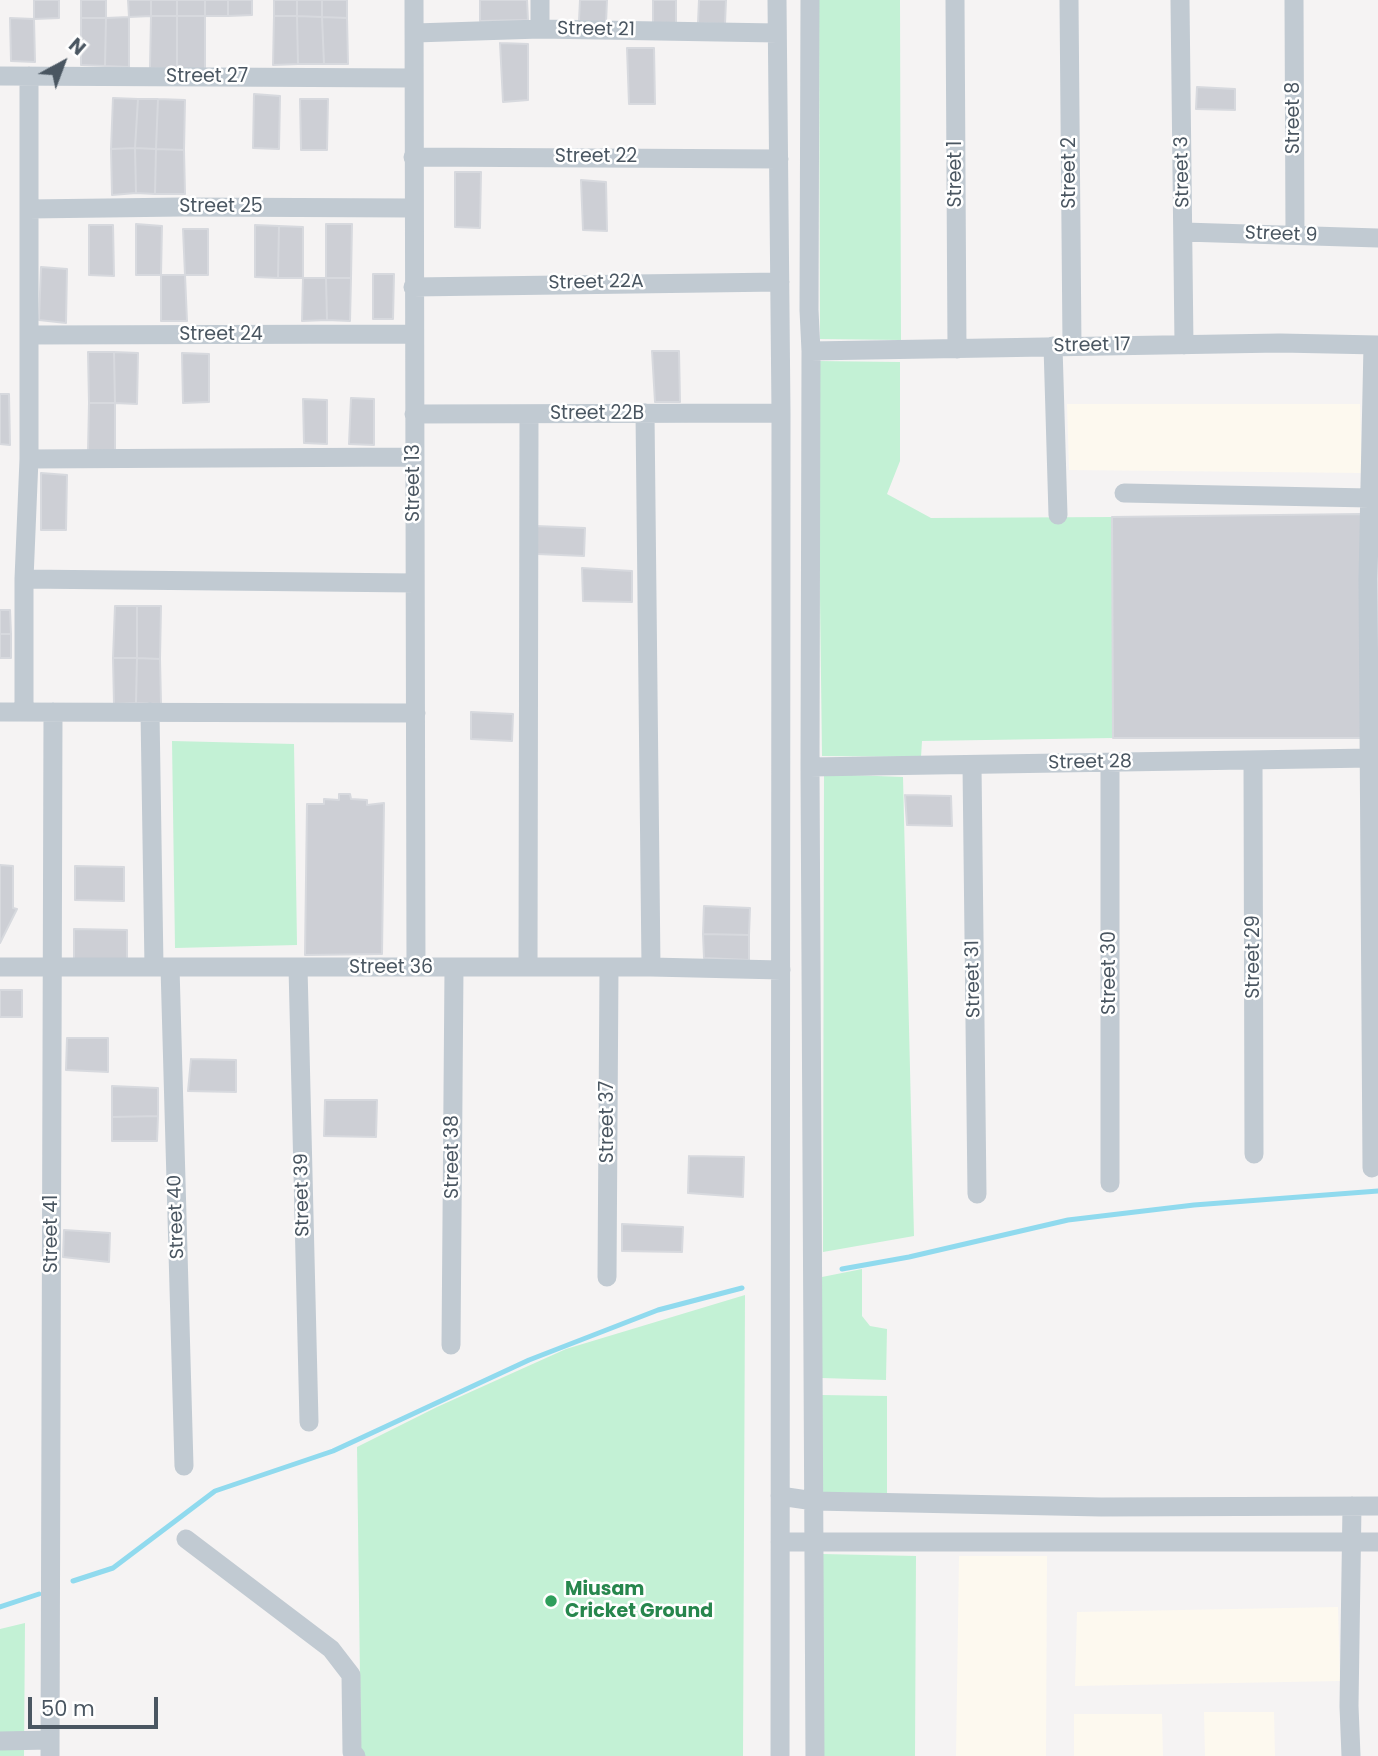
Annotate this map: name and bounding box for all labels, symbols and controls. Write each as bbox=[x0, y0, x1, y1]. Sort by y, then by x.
street label: Street 21 bbox=[557, 18, 635, 42]
north arrow bbox=[28, 28, 98, 98]
text: N bbox=[63, 32, 91, 62]
street label: Street 27 bbox=[166, 66, 248, 88]
street label: Street 8 bbox=[1283, 82, 1305, 154]
street label: Street 3 bbox=[1171, 136, 1195, 208]
street label: Street 2 bbox=[1059, 137, 1081, 209]
street label: Street 1 bbox=[945, 141, 967, 207]
street label: Street 22 bbox=[555, 146, 637, 168]
street label: Street 25 bbox=[179, 196, 263, 218]
street label: Street 9 bbox=[1244, 222, 1318, 248]
street label: Street 22A bbox=[548, 271, 644, 295]
street label: Street 24 bbox=[179, 324, 263, 346]
street label: Street 17 bbox=[1053, 334, 1131, 358]
street label: Street 22B bbox=[550, 403, 644, 425]
street label: Street 13 bbox=[403, 444, 425, 522]
street label: Street 28 bbox=[1048, 751, 1132, 775]
street label: Street 29 bbox=[1243, 915, 1265, 999]
street label: Street 30 bbox=[1099, 931, 1121, 1015]
street label: Street 31 bbox=[962, 940, 986, 1018]
street label: Street 36 bbox=[349, 957, 433, 979]
street label: Street 37 bbox=[597, 1081, 619, 1163]
street label: Street 38 bbox=[442, 1115, 464, 1199]
street label: Street 39 bbox=[291, 1153, 315, 1237]
street label: Street 40 bbox=[164, 1174, 190, 1260]
street label: Street 41 bbox=[41, 1195, 63, 1273]
place label: Miusam Cricket Ground bbox=[565, 1579, 713, 1623]
marker: Miusam Cricket Ground bbox=[543, 1593, 559, 1609]
scale bar bbox=[32, 1682, 161, 1726]
text: 50 m bbox=[41, 1694, 95, 1723]

